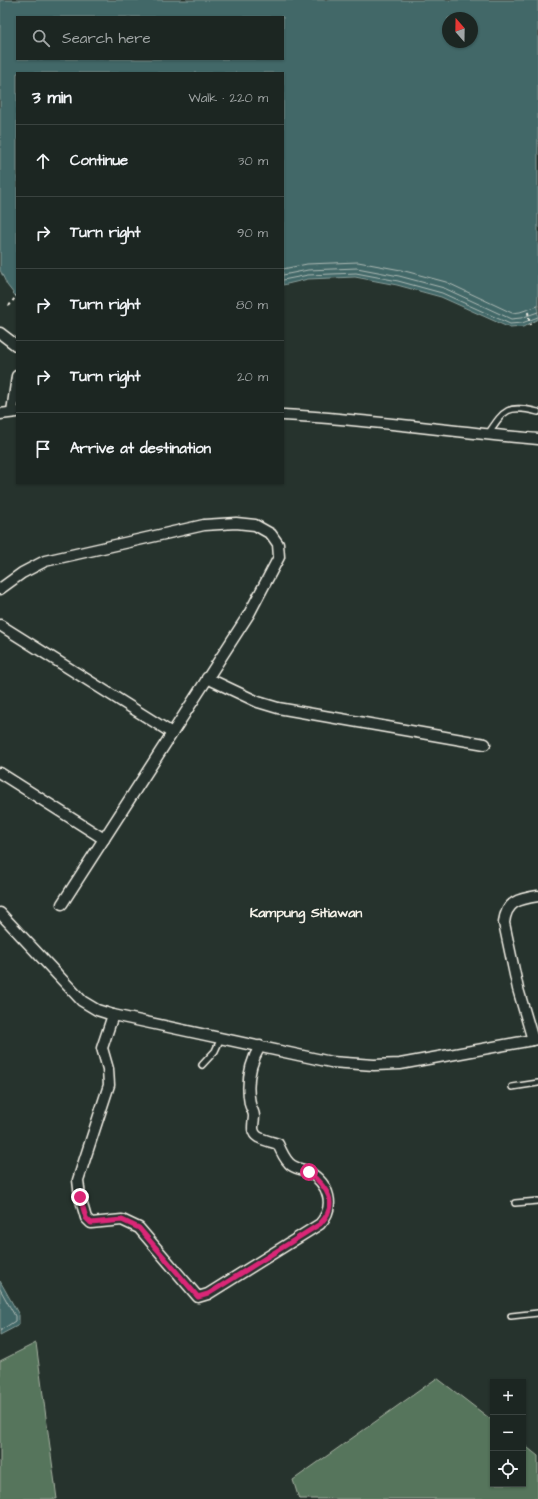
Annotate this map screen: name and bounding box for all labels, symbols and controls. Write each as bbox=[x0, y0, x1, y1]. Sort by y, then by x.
north arrow bbox=[442, 12, 478, 48]
search box bbox=[16, 16, 284, 60]
icon: search bbox=[30, 27, 52, 49]
text: Search here bbox=[62, 28, 151, 49]
text: 3 min bbox=[32, 86, 72, 110]
text: Walk · 220 m bbox=[188, 89, 268, 107]
icon: ahead bbox=[32, 150, 54, 172]
text: Continue bbox=[70, 150, 128, 171]
text: 30 m bbox=[238, 152, 268, 170]
icon: right bbox=[32, 222, 54, 244]
text: Turn right bbox=[70, 222, 141, 243]
text: 90 m bbox=[237, 224, 268, 242]
icon: right bbox=[32, 294, 54, 316]
text: Turn right bbox=[70, 294, 141, 315]
text: 80 m bbox=[236, 296, 268, 314]
icon: right bbox=[32, 366, 54, 388]
text: Turn right bbox=[70, 366, 141, 387]
text: 20 m bbox=[237, 368, 268, 386]
icon: arrive bbox=[32, 438, 54, 460]
text: Arrive at destination bbox=[70, 438, 211, 459]
district label: Kampung Sitiawan bbox=[250, 903, 362, 924]
route start bbox=[300, 1163, 318, 1181]
route end bbox=[71, 1188, 89, 1206]
map controls bbox=[490, 1379, 526, 1487]
button: + bbox=[490, 1379, 526, 1415]
button: − bbox=[490, 1415, 526, 1451]
button: locate bbox=[490, 1451, 526, 1487]

